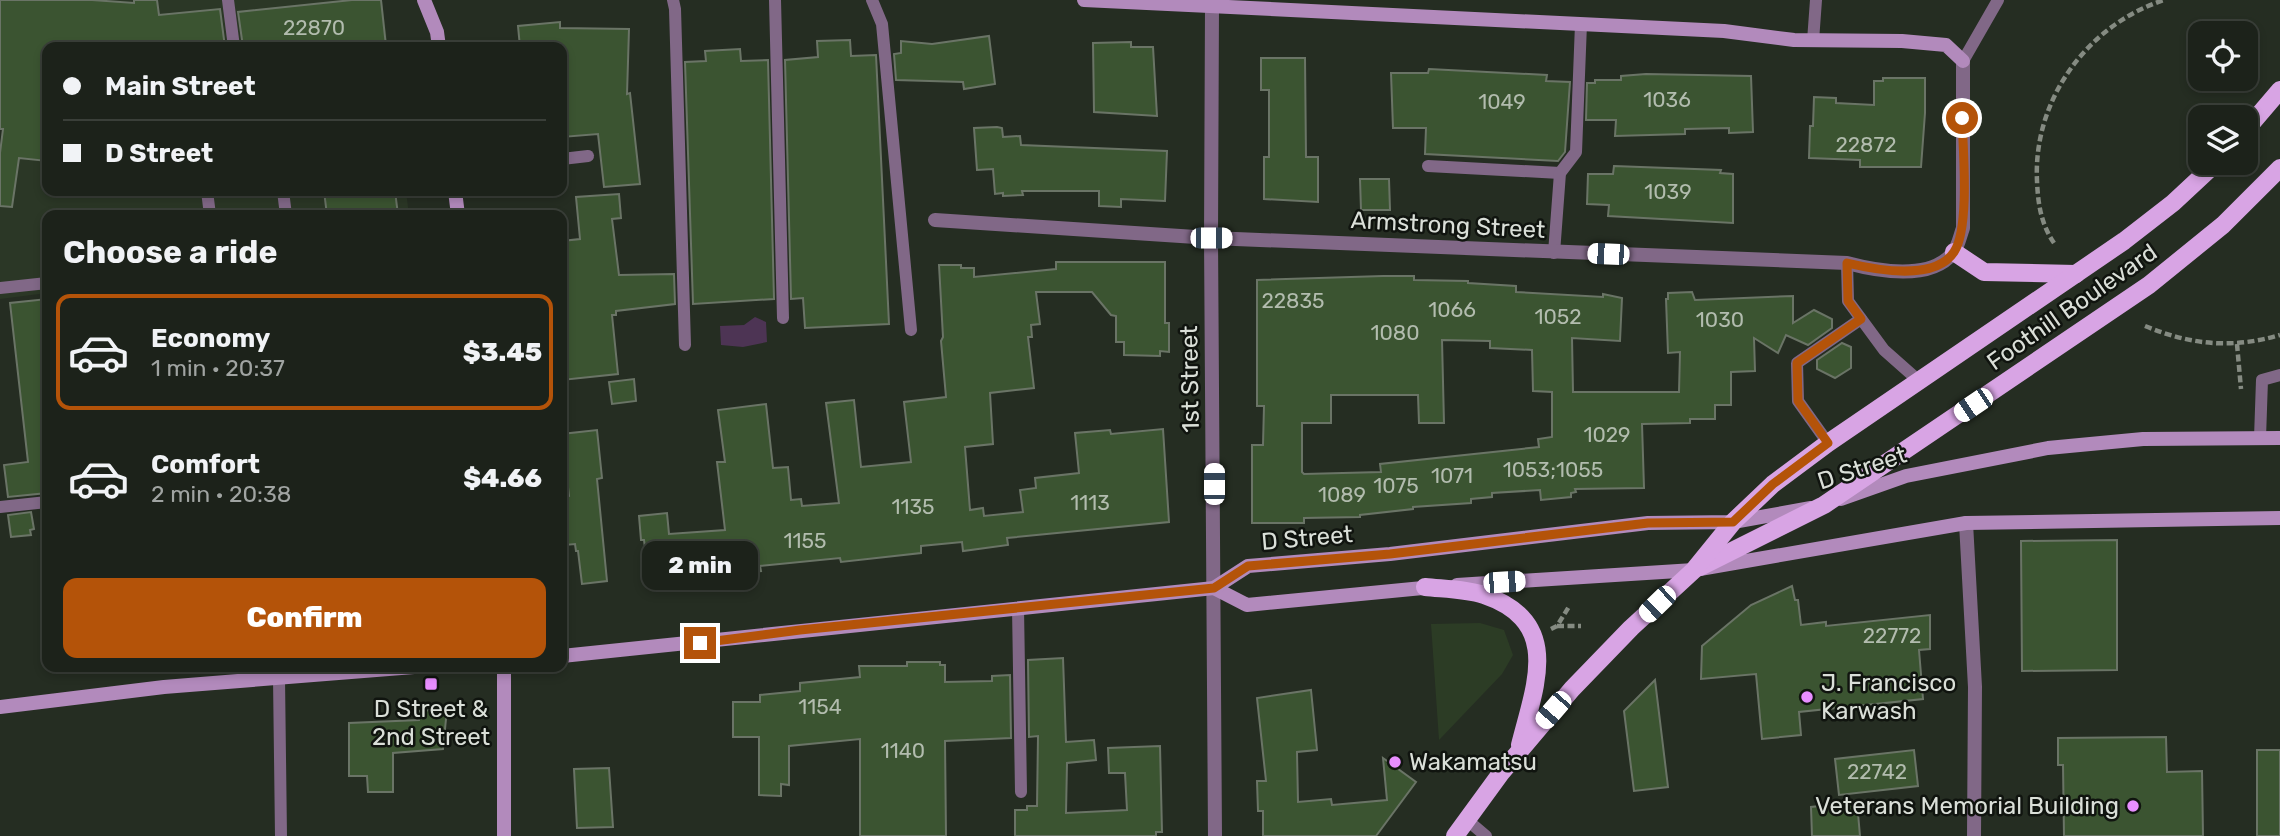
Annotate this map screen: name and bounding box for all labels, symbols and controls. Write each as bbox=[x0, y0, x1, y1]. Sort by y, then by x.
house number: 22870 bbox=[283, 15, 345, 40]
map controls bbox=[2188, 21, 2258, 175]
button: locate bbox=[2188, 21, 2258, 91]
text: Main Street bbox=[105, 71, 256, 102]
house number: 1036 bbox=[1643, 87, 1691, 112]
house number: 1049 bbox=[1478, 89, 1526, 114]
route start bbox=[1946, 102, 1978, 134]
button: layers bbox=[2188, 105, 2258, 175]
house number: 22872 bbox=[1835, 132, 1897, 157]
text: D Street bbox=[105, 138, 213, 169]
house number: 1039 bbox=[1644, 179, 1692, 204]
street label: Armstrong Street bbox=[1350, 206, 1546, 244]
car bbox=[1191, 228, 1233, 249]
text: Choose a ride bbox=[63, 233, 277, 271]
street label: Foothill Boulevard bbox=[1982, 238, 2162, 376]
car bbox=[1587, 243, 1630, 265]
house number: 22835 bbox=[1261, 288, 1325, 313]
house number: 1066 bbox=[1428, 297, 1476, 322]
house number: 1052 bbox=[1534, 304, 1582, 329]
house number: 1030 bbox=[1696, 307, 1744, 332]
house number: 1080 bbox=[1370, 320, 1420, 345]
icon: car bbox=[67, 321, 130, 384]
text: Economy bbox=[151, 323, 270, 354]
street label: 1st Street bbox=[1175, 325, 1205, 433]
text: $3.45 bbox=[463, 337, 542, 368]
text: 1 min · 20:37 bbox=[151, 354, 285, 382]
car bbox=[1950, 385, 1997, 425]
house number: 1029 bbox=[1583, 422, 1631, 447]
street label: D Street bbox=[1814, 440, 1910, 496]
icon: car bbox=[67, 447, 130, 510]
text: Comfort bbox=[151, 449, 260, 480]
house number: 1053;1055 bbox=[1503, 457, 1603, 482]
text: $4.66 bbox=[463, 463, 542, 494]
car bbox=[1204, 463, 1225, 505]
house number: 1071 bbox=[1431, 463, 1473, 488]
house number: 1075 bbox=[1373, 473, 1419, 498]
text: 2 min · 20:38 bbox=[151, 480, 291, 508]
house number: 1089 bbox=[1318, 482, 1366, 507]
house number: 1113 bbox=[1070, 490, 1110, 515]
house number: 1135 bbox=[891, 494, 935, 519]
street label: D Street bbox=[1260, 520, 1354, 556]
house number: 1155 bbox=[784, 528, 826, 553]
callout: 2 min bbox=[642, 542, 758, 590]
text: 2 min bbox=[668, 551, 732, 579]
car bbox=[1483, 570, 1526, 594]
button: Confirm bbox=[63, 578, 546, 658]
car bbox=[1635, 582, 1680, 626]
house number: 22772 bbox=[1863, 623, 1921, 648]
route end bbox=[684, 627, 716, 659]
place label: J. Francisco Karwash bbox=[1821, 669, 1956, 725]
marker: D Street & 2nd Street bbox=[423, 676, 439, 692]
car bbox=[1532, 687, 1575, 733]
marker: J. Francisco Karwash bbox=[1799, 689, 1815, 705]
house number: 1154 bbox=[798, 694, 842, 719]
place label: D Street & 2nd Street bbox=[372, 695, 490, 751]
house number: 1140 bbox=[881, 738, 925, 763]
place label: Wakamatsu bbox=[1409, 748, 1537, 776]
marker: Wakamatsu bbox=[1387, 754, 1403, 770]
house number: 22742 bbox=[1847, 759, 1907, 784]
place label: Veterans Memorial Building bbox=[1815, 792, 2119, 820]
marker: Veterans Memorial Building bbox=[2125, 798, 2141, 814]

